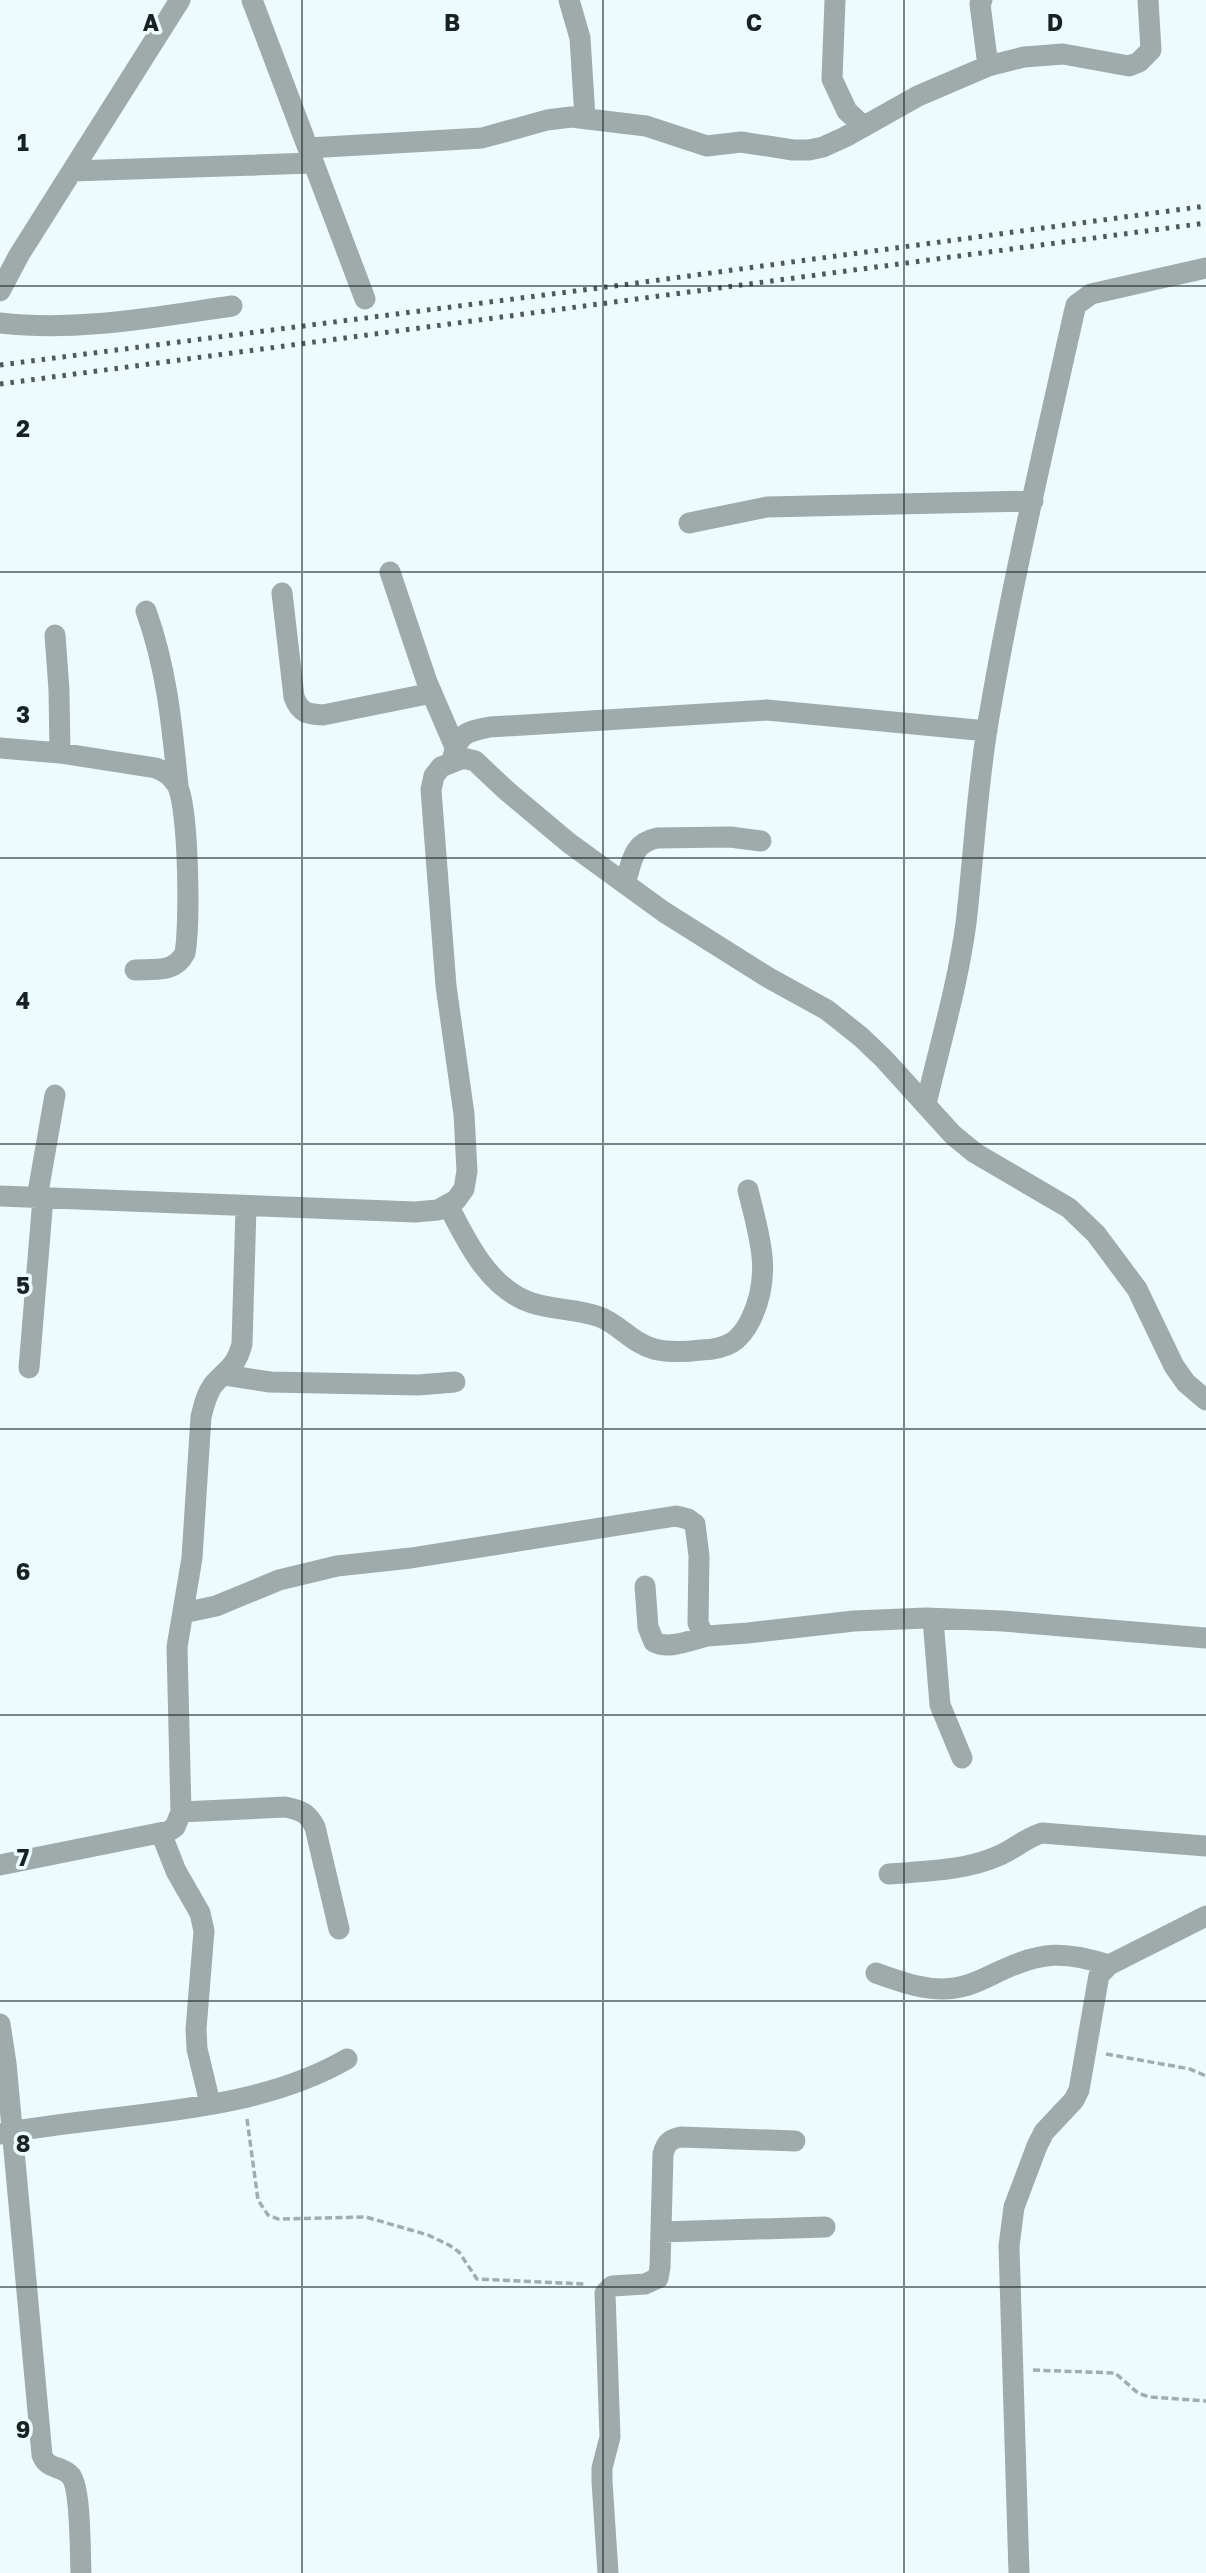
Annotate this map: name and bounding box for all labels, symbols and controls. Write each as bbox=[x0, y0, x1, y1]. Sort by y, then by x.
text: A bbox=[143, 8, 160, 36]
text: B bbox=[444, 8, 460, 36]
text: C bbox=[746, 8, 762, 36]
text: D bbox=[1047, 8, 1063, 36]
text: 1 bbox=[17, 128, 29, 156]
text: 2 bbox=[16, 414, 30, 442]
text: 3 bbox=[16, 700, 30, 728]
text: 4 bbox=[16, 986, 30, 1014]
text: 5 bbox=[16, 1271, 30, 1299]
text: 6 bbox=[16, 1557, 30, 1585]
text: 7 bbox=[17, 1843, 29, 1871]
text: 8 bbox=[16, 2129, 30, 2157]
text: 9 bbox=[16, 2415, 30, 2443]

